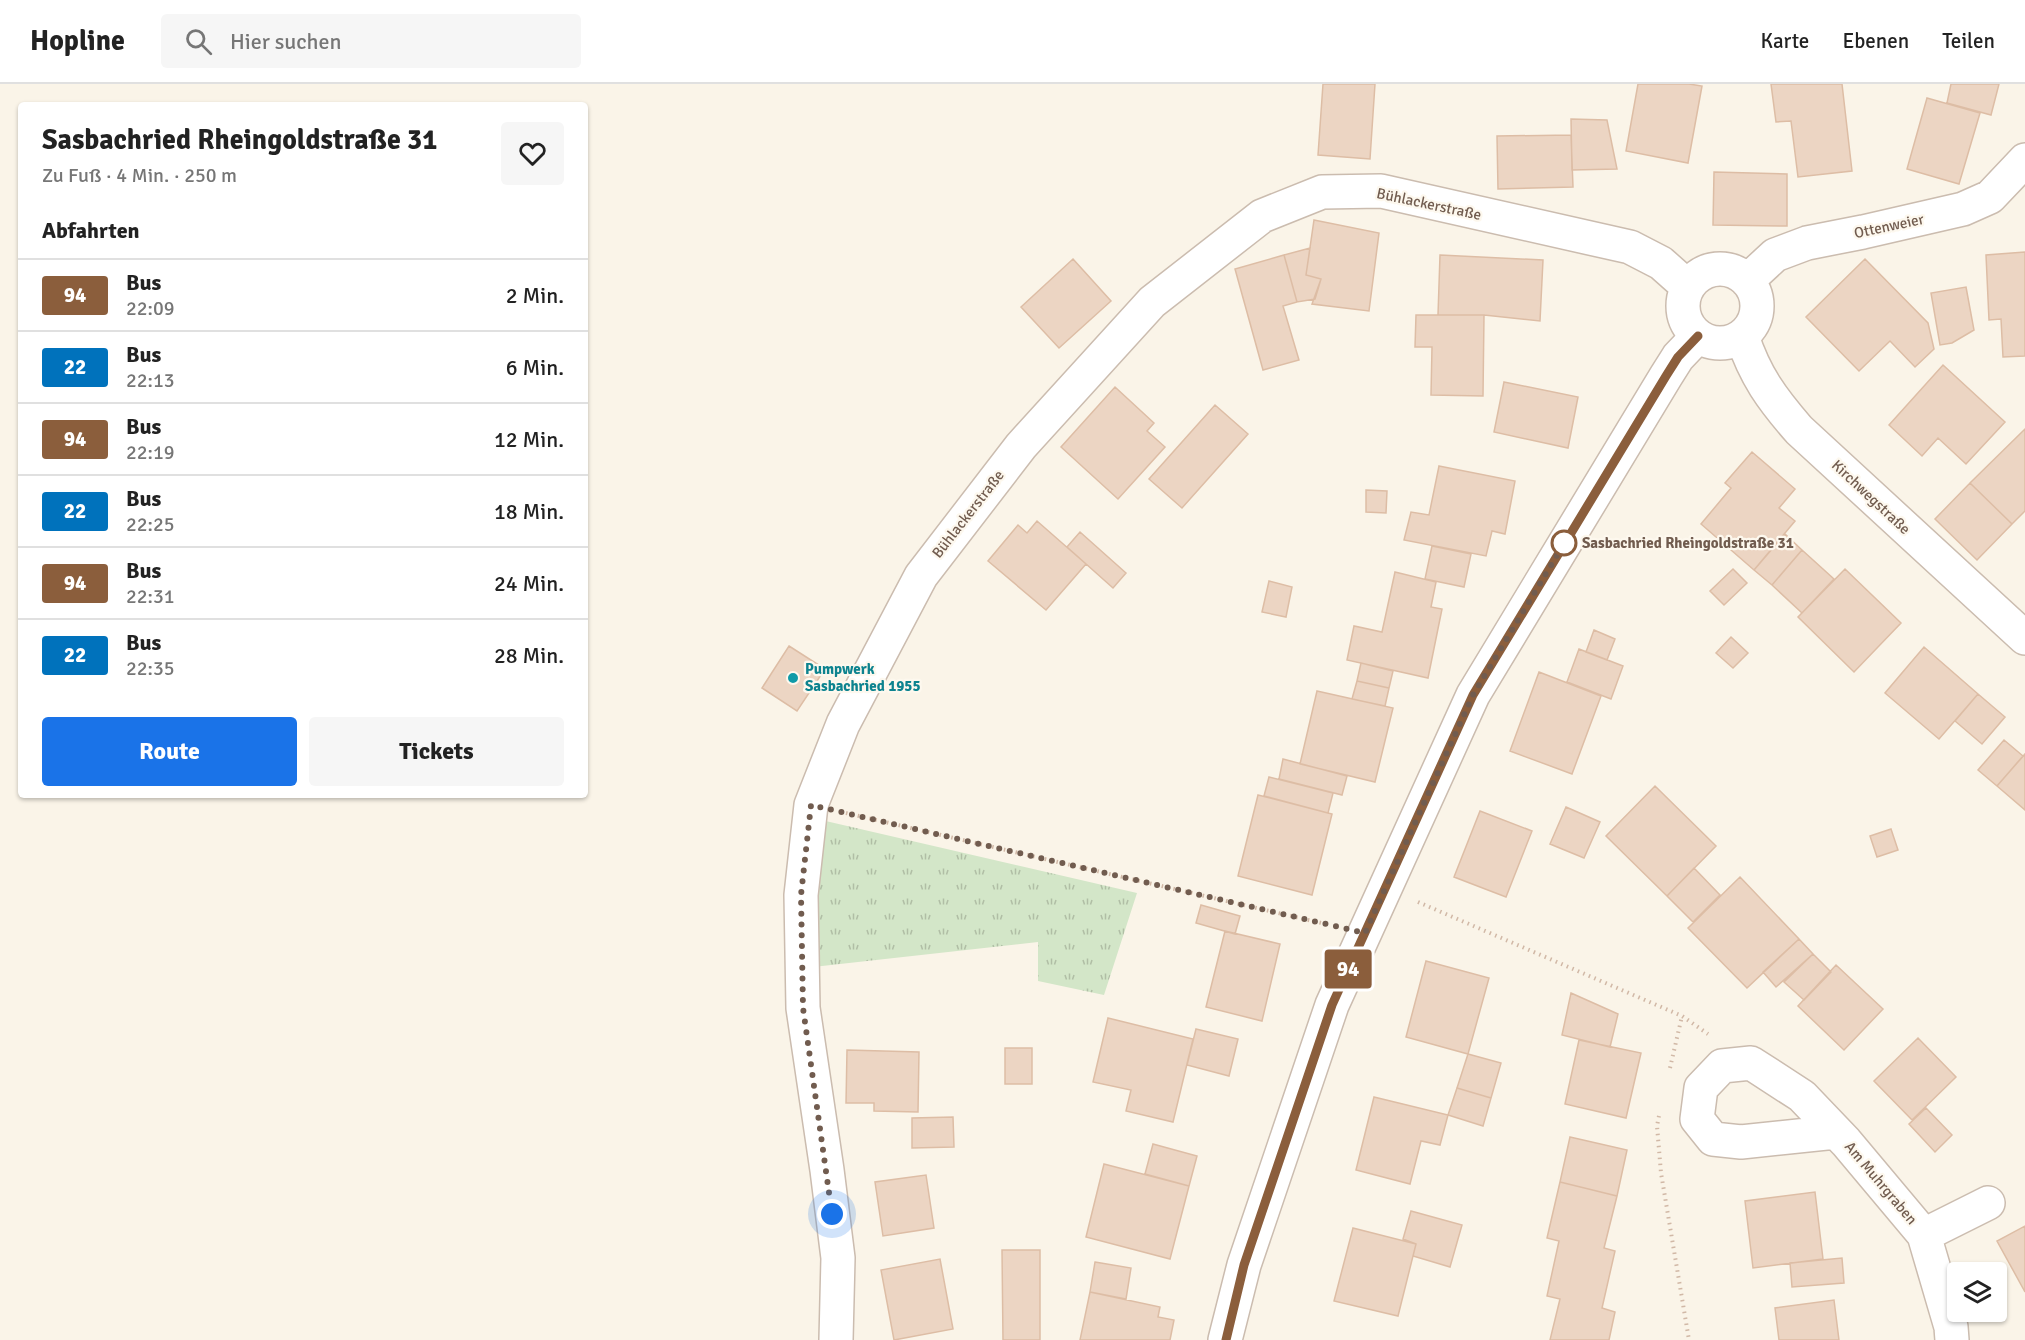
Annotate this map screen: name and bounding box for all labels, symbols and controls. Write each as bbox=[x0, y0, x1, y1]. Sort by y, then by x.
search box bbox=[161, 14, 581, 68]
text: Hopline bbox=[30, 24, 125, 58]
icon: search bbox=[182, 25, 215, 58]
text: Hier suchen bbox=[230, 28, 342, 55]
text: Karte bbox=[1760, 28, 1809, 54]
text: Ebenen bbox=[1842, 28, 1909, 54]
text: Teilen bbox=[1942, 28, 1995, 54]
button: heart bbox=[501, 122, 564, 185]
text: Sasbachried Rheingoldstraße 31 bbox=[42, 123, 437, 157]
text: Zu Fuß · 4 Min. · 250 m bbox=[42, 163, 237, 188]
street label: Bühlackerstraße bbox=[1375, 184, 1483, 224]
street label: Ottenweier bbox=[1852, 210, 1926, 242]
text: Abfahrten bbox=[42, 217, 140, 244]
text: Bus bbox=[126, 269, 161, 296]
text: 94 bbox=[64, 282, 86, 308]
text: 2 Min. bbox=[506, 282, 564, 309]
text: 22:09 bbox=[126, 296, 175, 321]
text: Bus bbox=[126, 341, 161, 368]
text: 22 bbox=[64, 354, 86, 380]
text: 6 Min. bbox=[506, 354, 564, 381]
text: 22:13 bbox=[126, 368, 175, 393]
text: Bus bbox=[126, 413, 161, 440]
text: 94 bbox=[64, 426, 86, 452]
text: 12 Min. bbox=[494, 426, 564, 453]
text: 22:19 bbox=[126, 440, 175, 465]
street label: Kirchwegstraße bbox=[1828, 456, 1914, 538]
street label: Bühlackerstraße bbox=[928, 466, 1008, 562]
text: Bus bbox=[126, 485, 161, 512]
text: 22 bbox=[64, 498, 86, 524]
text: 18 Min. bbox=[494, 498, 564, 525]
text: 22:25 bbox=[126, 512, 175, 537]
marker: Sasbachried Rheingoldstraße 31 bbox=[1551, 530, 1577, 556]
place label: Sasbachried Rheingoldstraße 31 bbox=[1582, 534, 1794, 552]
text: Bus bbox=[126, 557, 161, 584]
text: 94 bbox=[64, 570, 86, 596]
text: 24 Min. bbox=[494, 570, 564, 597]
text: 22:31 bbox=[126, 584, 175, 609]
text: Bus bbox=[126, 629, 161, 656]
text: 22 bbox=[64, 642, 86, 668]
text: 28 Min. bbox=[494, 642, 564, 669]
text: 22:35 bbox=[126, 656, 175, 681]
place label: Pumpwerk Sasbachried 1955 bbox=[805, 660, 921, 695]
marker: Pumpwerk Sasbachried 1955 bbox=[786, 671, 800, 685]
button: Route bbox=[42, 717, 297, 786]
button: Tickets bbox=[309, 717, 564, 786]
line badge: 94 bbox=[1321, 950, 1375, 988]
text: 94 bbox=[1337, 956, 1359, 982]
street label: Am Muhrgraben bbox=[1841, 1138, 1921, 1228]
your location bbox=[817, 1199, 847, 1229]
map controls bbox=[1947, 1262, 2007, 1322]
button: layers bbox=[1947, 1262, 2007, 1322]

